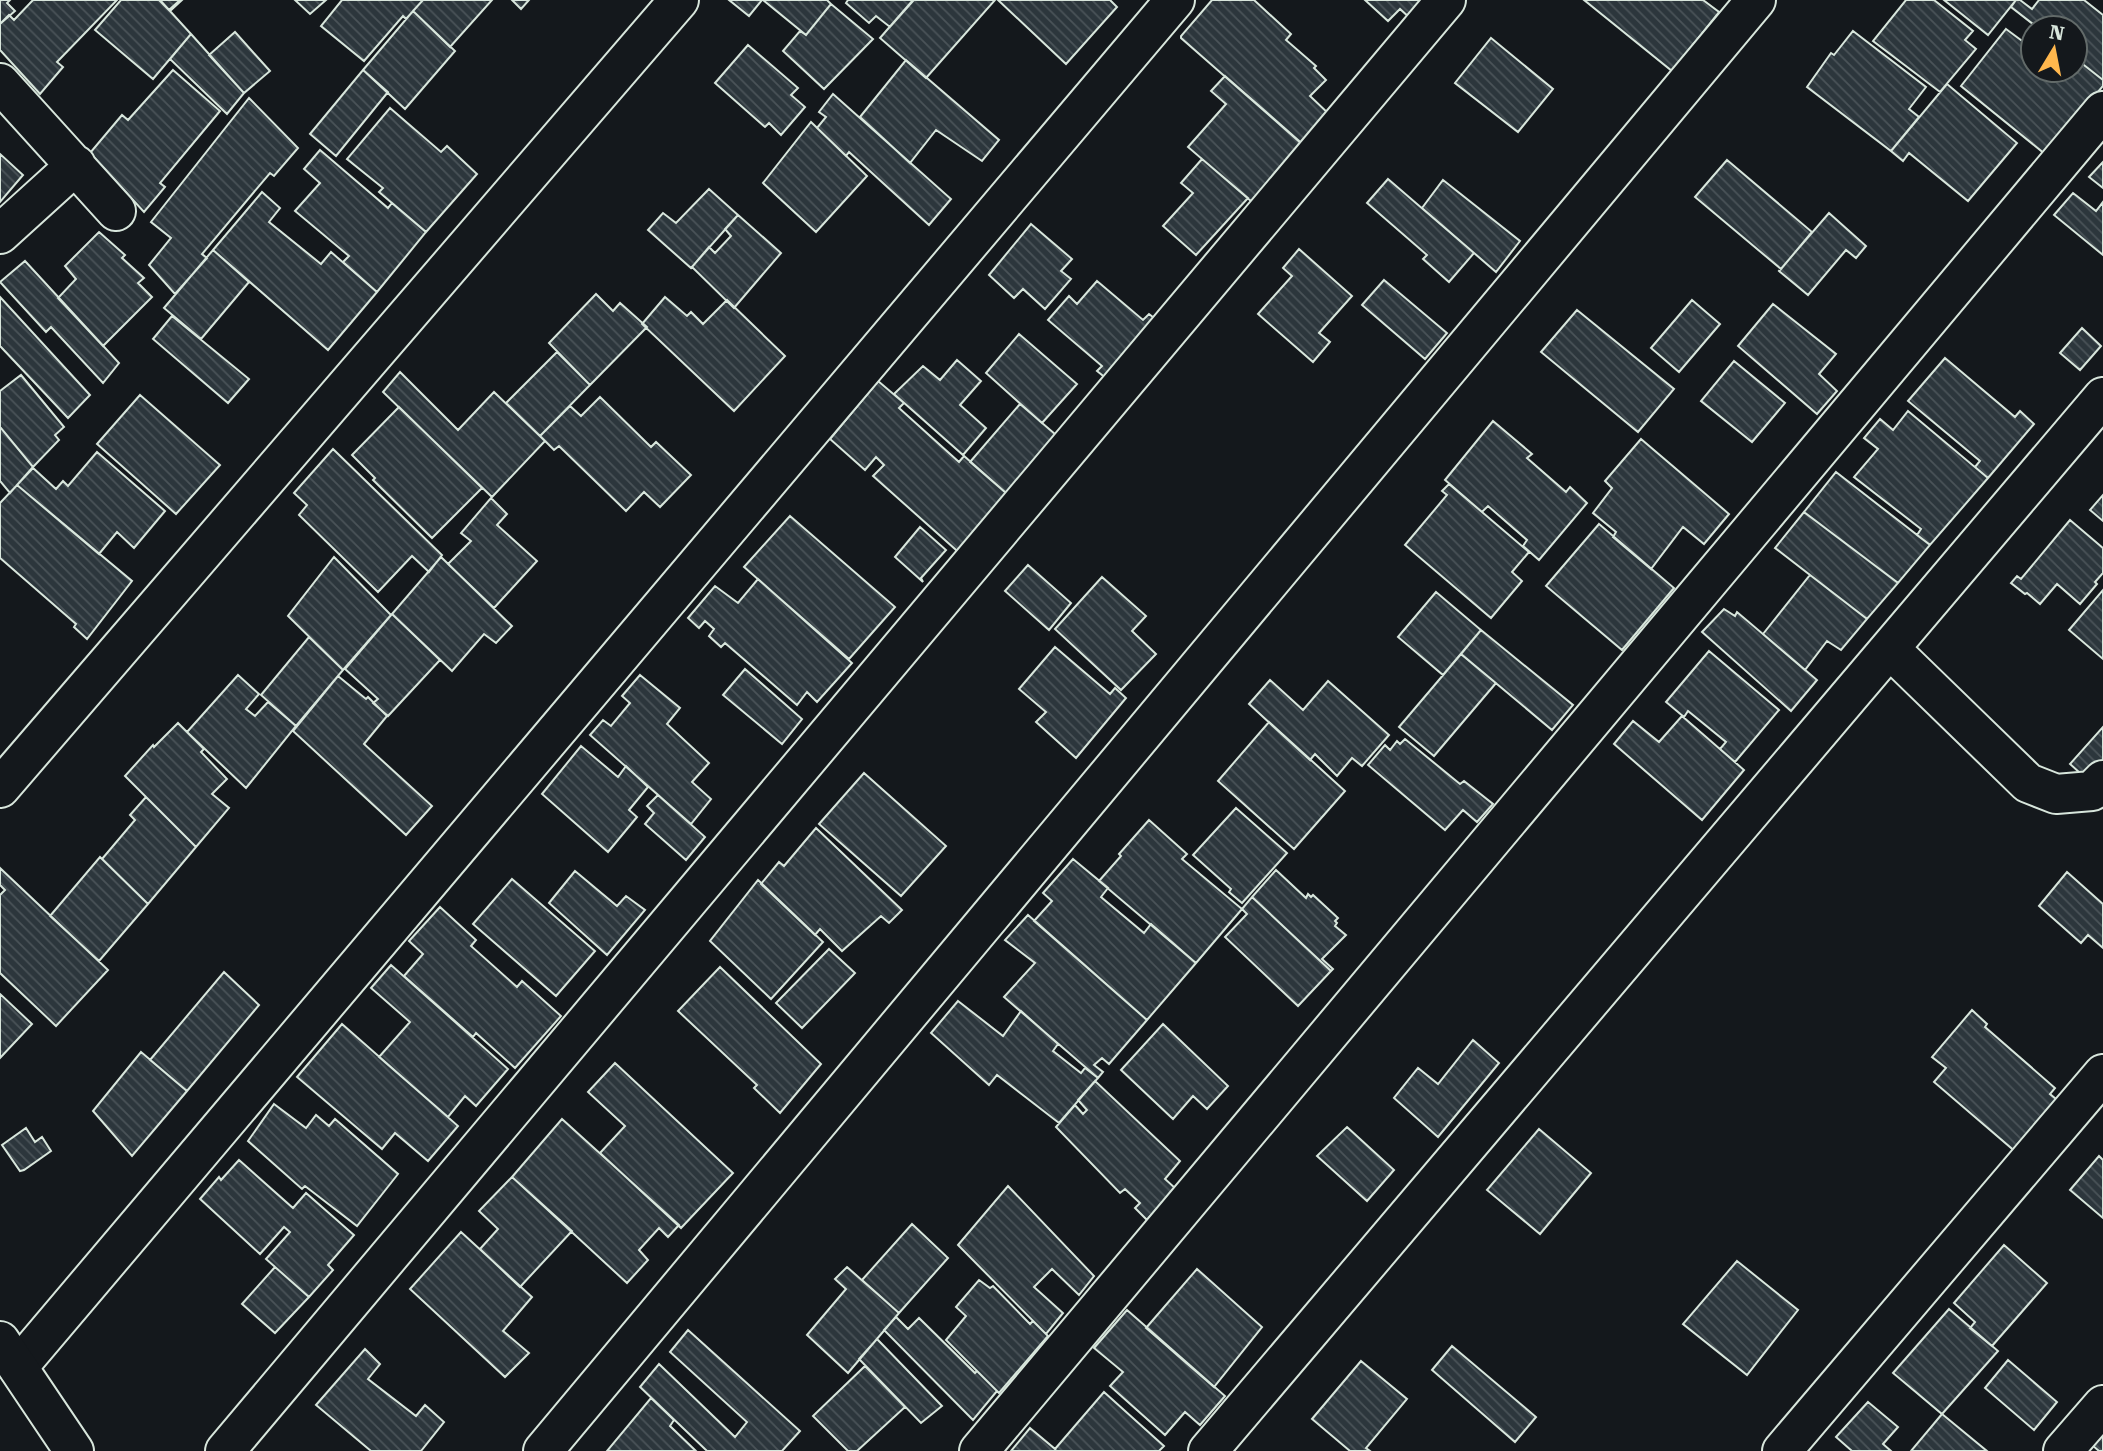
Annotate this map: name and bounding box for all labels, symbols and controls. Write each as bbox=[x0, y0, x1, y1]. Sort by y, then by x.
north arrow bbox=[2019, 14, 2089, 84]
text: N bbox=[2048, 20, 2066, 45]

